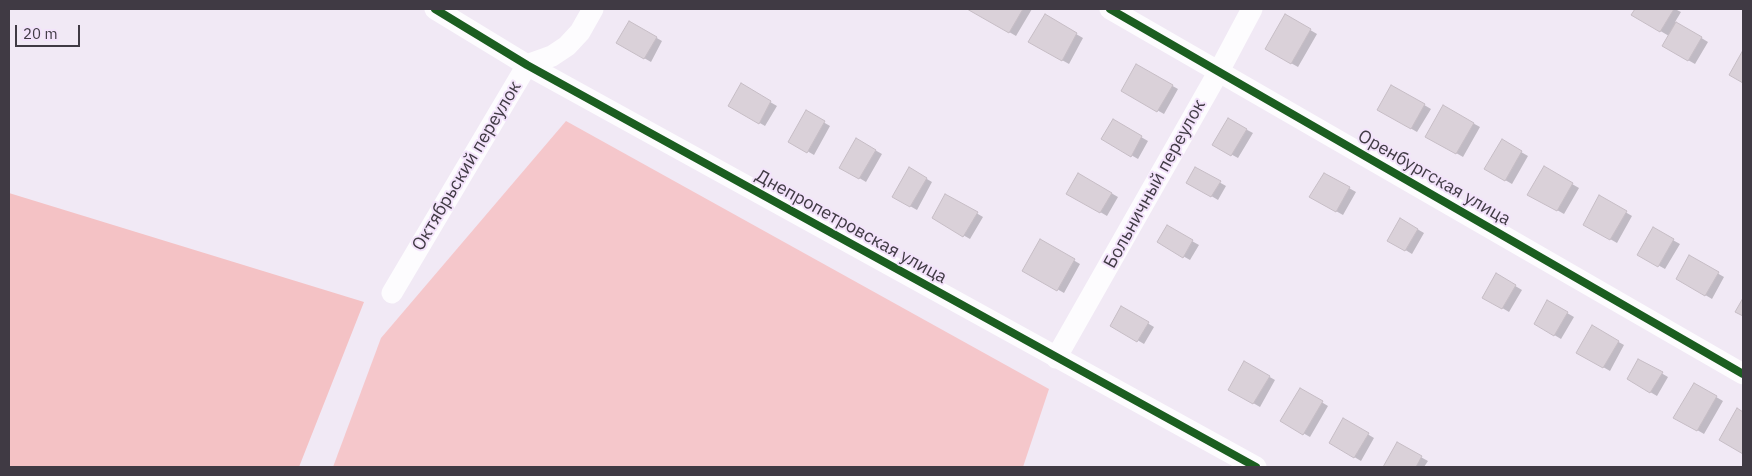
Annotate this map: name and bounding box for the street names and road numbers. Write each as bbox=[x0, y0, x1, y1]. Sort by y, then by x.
street label: Октябрьский переулок bbox=[408, 77, 526, 255]
street label: Больничный переулок bbox=[1100, 96, 1210, 272]
street label: Оренбургская улица bbox=[1354, 125, 1514, 231]
street label: Днепропетровская улица bbox=[752, 165, 950, 289]

